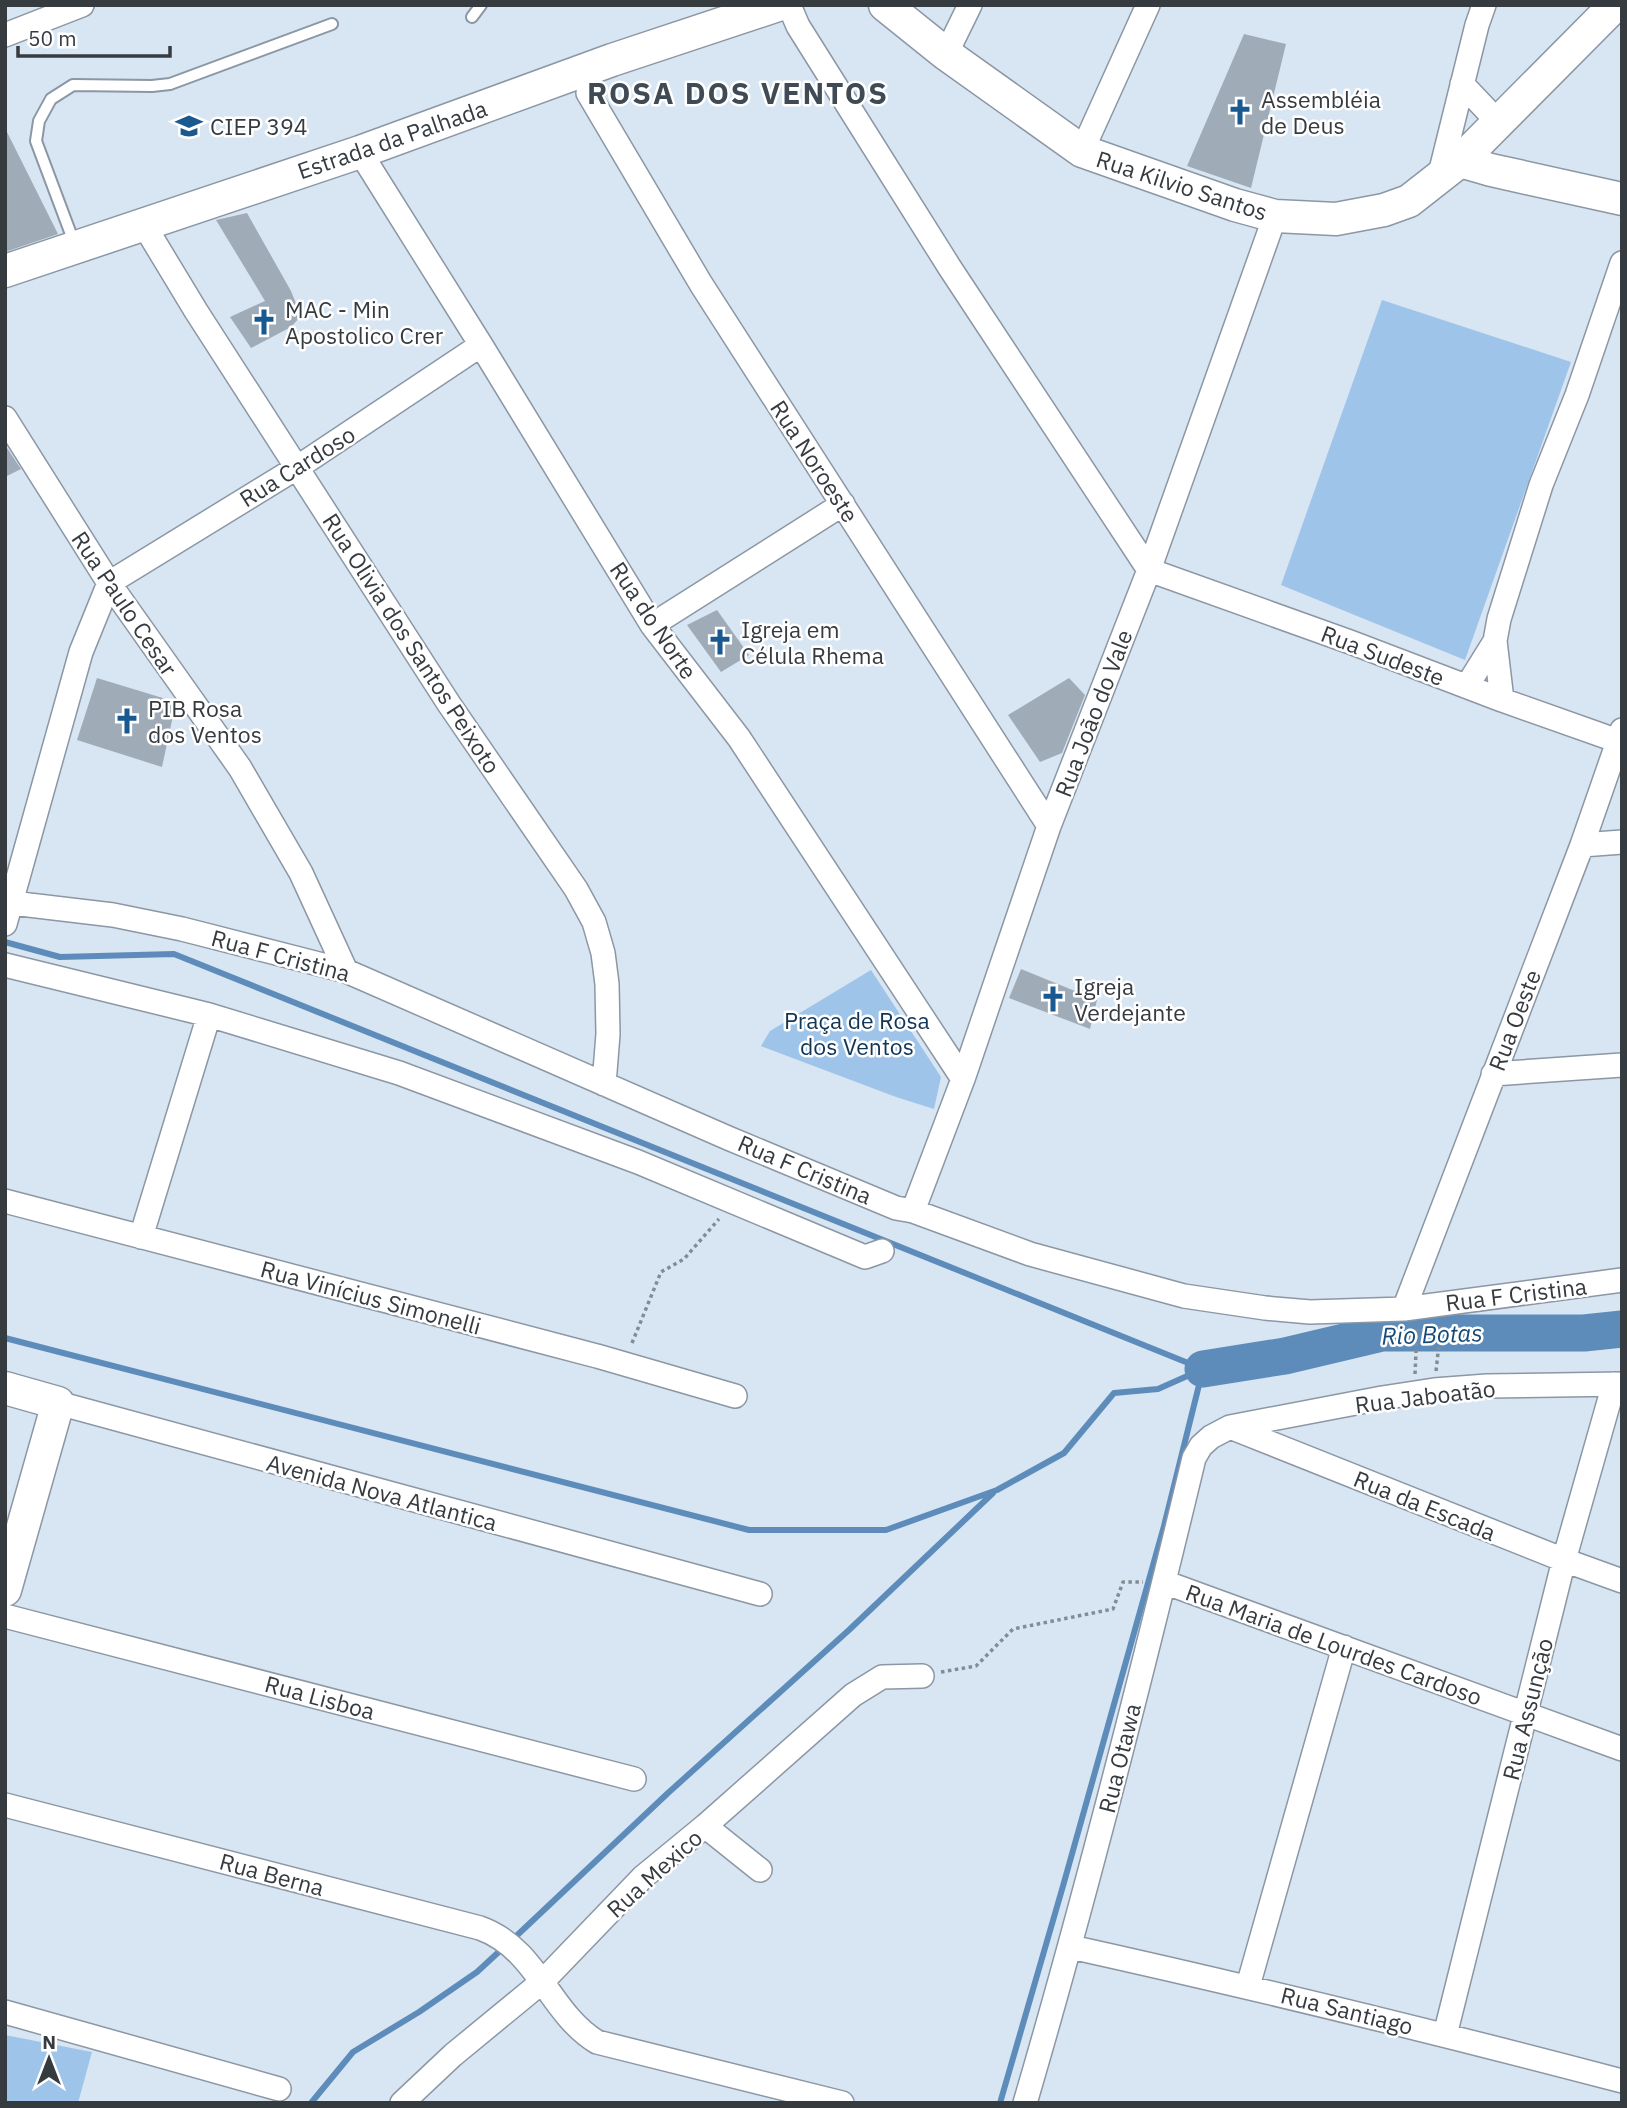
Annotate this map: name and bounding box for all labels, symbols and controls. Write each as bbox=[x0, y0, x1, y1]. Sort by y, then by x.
scale bar bbox=[18, 14, 170, 58]
text: 50 m bbox=[28, 24, 77, 52]
district label: ROSA DOS VENTOS bbox=[587, 73, 889, 112]
place label: Assembléia de Deus bbox=[1261, 84, 1381, 140]
street label: Estrada da Palhada bbox=[293, 93, 491, 185]
church icon: Assembléia de Deus bbox=[1225, 97, 1255, 127]
school or university icon: CIEP 394 bbox=[174, 111, 204, 141]
place label: CIEP 394 bbox=[210, 111, 308, 141]
street label: Rua Kilvio Santos bbox=[1093, 143, 1271, 227]
place label: MAC - Min Apostolico Crer bbox=[285, 294, 444, 350]
church icon: MAC - Min Apostolico Crer bbox=[249, 307, 279, 337]
street label: Rua Noroeste bbox=[764, 394, 866, 528]
street label: Rua Cardoso bbox=[234, 419, 360, 513]
street label: Rua Olivia dos Santos Peixoto bbox=[316, 507, 508, 779]
street label: Rua Paulo Cesar bbox=[66, 525, 185, 681]
street label: Rua do Norte bbox=[604, 555, 704, 685]
place label: Igreja em Célula Rhema bbox=[741, 614, 884, 670]
street label: Rua Sudeste bbox=[1317, 618, 1449, 692]
street label: Rua João do Vale bbox=[1047, 625, 1139, 801]
church icon: Igreja em Célula Rhema bbox=[705, 627, 735, 657]
place label: PIB Rosa dos Ventos bbox=[148, 693, 262, 749]
church icon: PIB Rosa dos Ventos bbox=[112, 706, 142, 736]
street label: Rua F Cristina bbox=[208, 922, 354, 988]
street label: Rua Oeste bbox=[1481, 965, 1547, 1075]
place label: Igreja Verdejante bbox=[1074, 971, 1186, 1027]
church icon: Igreja Verdejante bbox=[1038, 984, 1068, 1014]
park label: Praça de Rosa dos Ventos bbox=[784, 1005, 930, 1061]
street label: Rua F Cristina bbox=[734, 1127, 876, 1211]
street label: Rua Vinícius Simonelli bbox=[257, 1253, 485, 1341]
street label: Rua F Cristina bbox=[1443, 1270, 1589, 1318]
water label: Rio Botas bbox=[1381, 1316, 1483, 1352]
street label: Rua Jaboatão bbox=[1353, 1373, 1497, 1419]
street label: Avenida Nova Atlantica bbox=[263, 1447, 501, 1537]
street label: Rua da Escada bbox=[1350, 1463, 1500, 1547]
street label: Rua Maria de Lourdes Cardoso bbox=[1182, 1576, 1486, 1712]
street label: Rua Assunção bbox=[1495, 1635, 1559, 1783]
street label: Rua Lisboa bbox=[262, 1668, 378, 1726]
street label: Rua Otawa bbox=[1091, 1700, 1147, 1816]
street label: Rua Mexico bbox=[600, 1822, 708, 1924]
street label: Rua Berna bbox=[216, 1846, 328, 1902]
street label: Rua Santiago bbox=[1278, 1979, 1416, 2041]
north arrow bbox=[14, 2024, 84, 2094]
text: N bbox=[42, 2030, 56, 2054]

